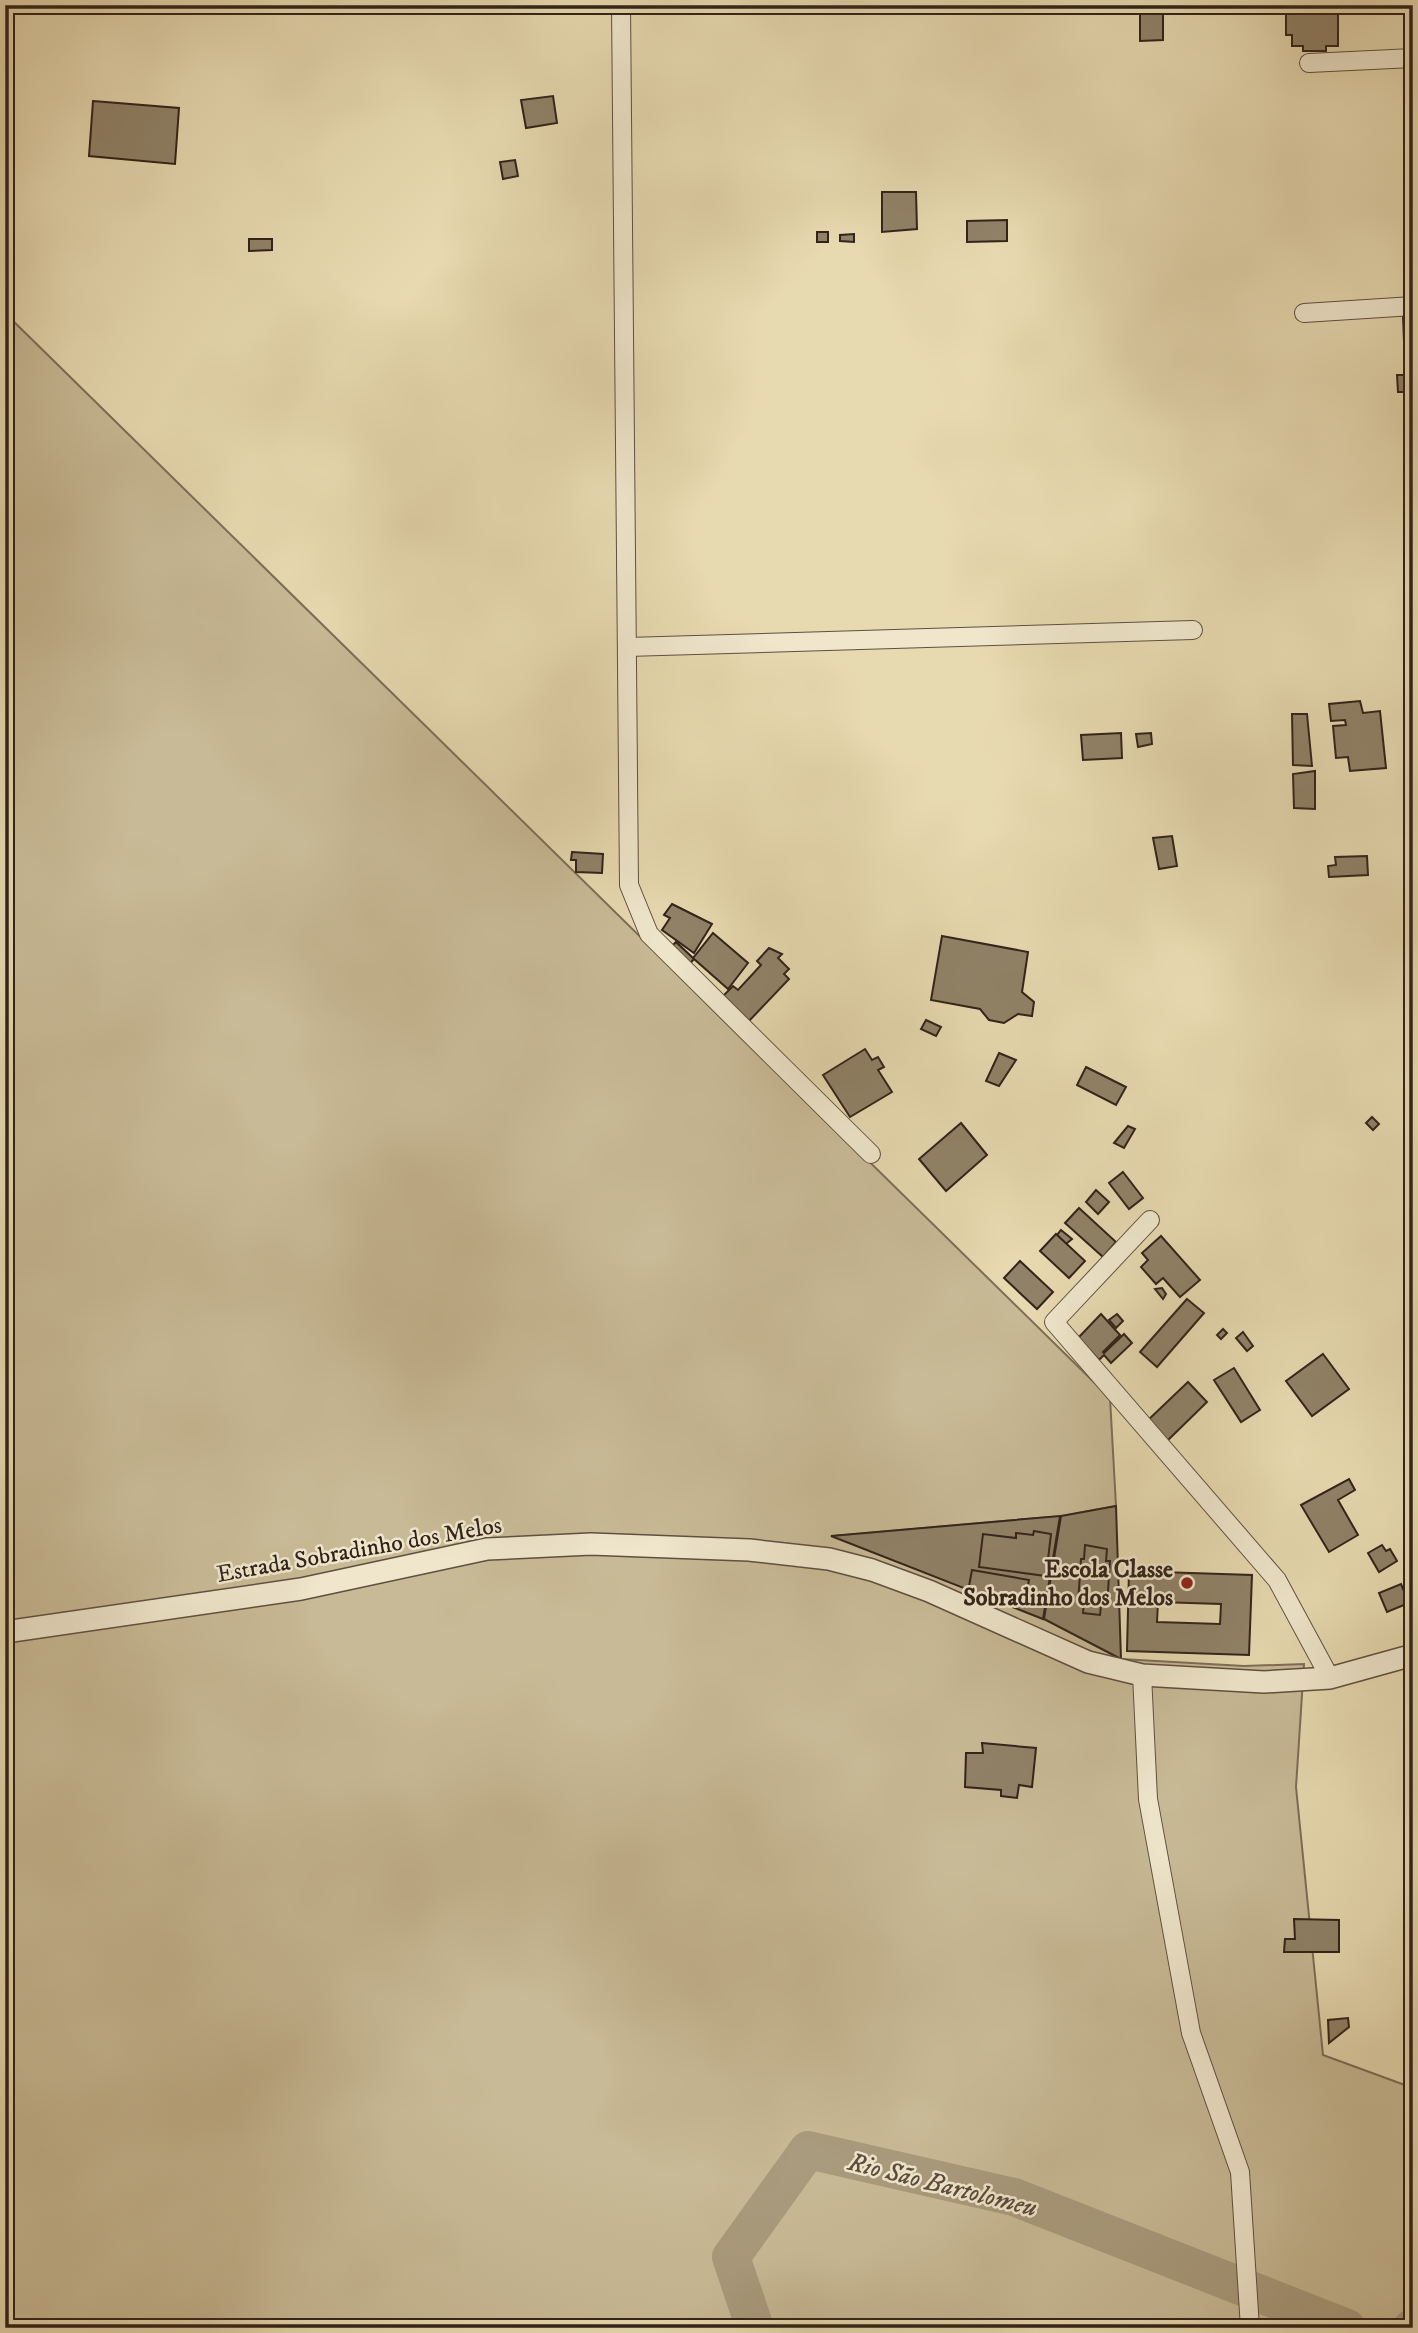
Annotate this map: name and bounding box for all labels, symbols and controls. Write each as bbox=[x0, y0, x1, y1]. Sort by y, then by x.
street label: Estrada Sobradinho dos Melos bbox=[214, 1510, 504, 1590]
place label: Escola Classe Sobradinho dos Melos bbox=[963, 1555, 1173, 1613]
marker: Escola Classe Sobradinho dos Melos bbox=[1179, 1575, 1195, 1591]
water label: Rio São Bartolomeu bbox=[844, 2146, 1041, 2225]

